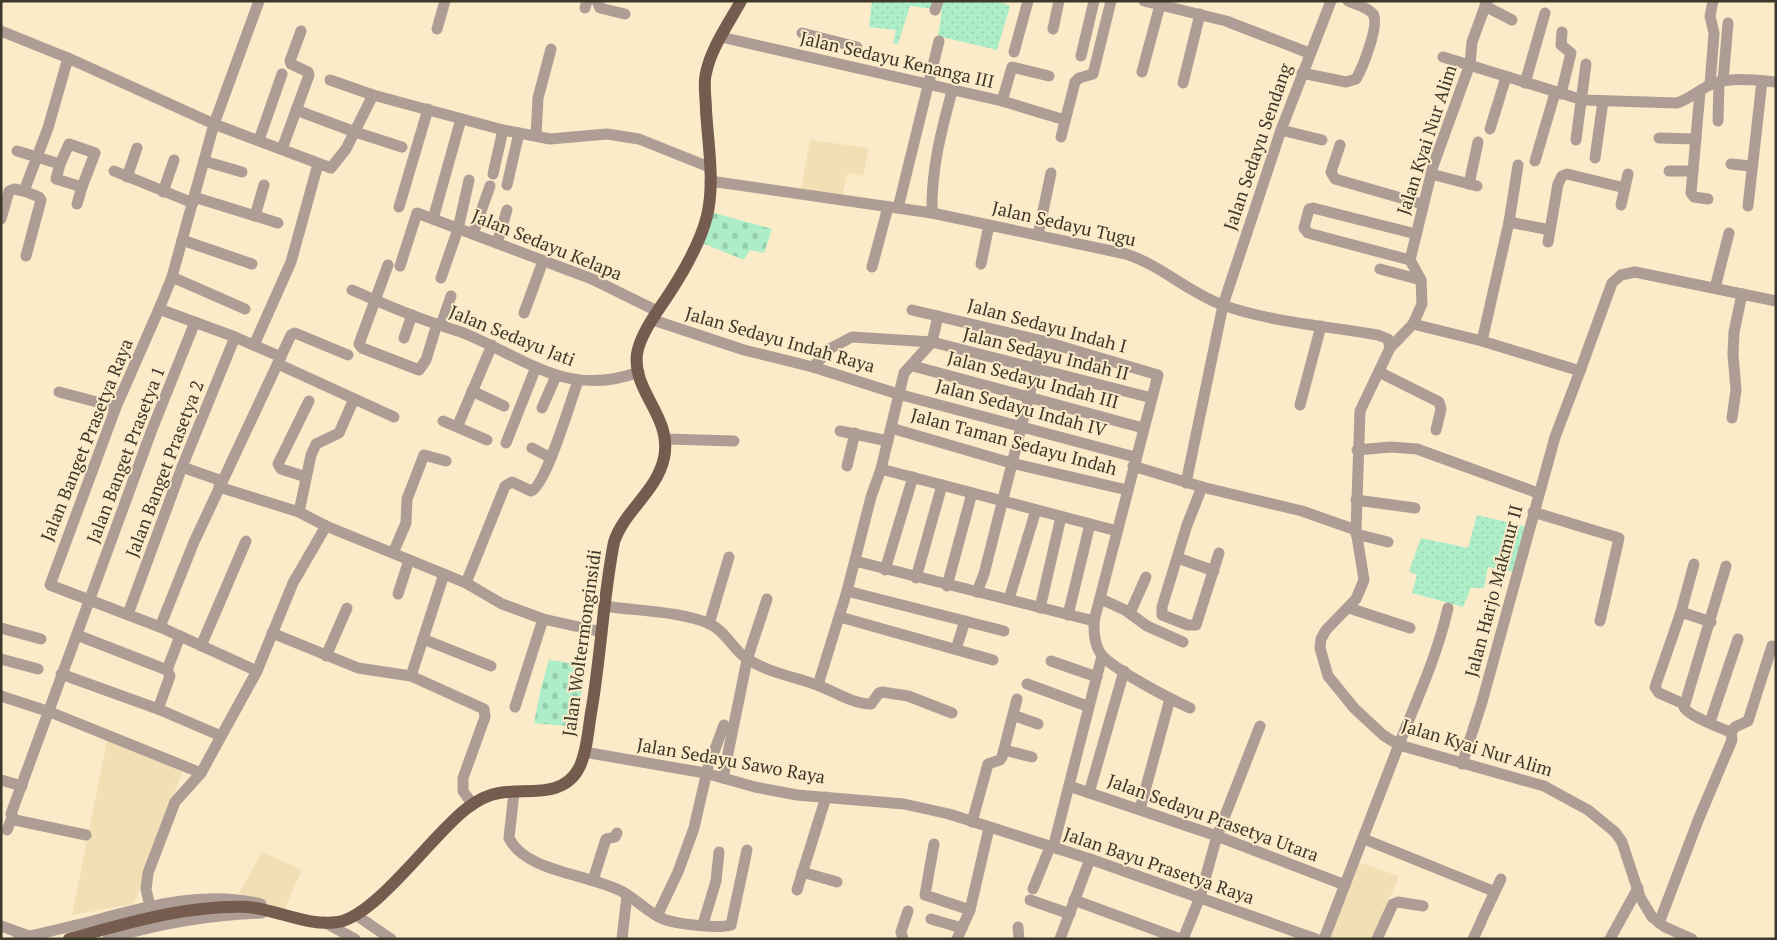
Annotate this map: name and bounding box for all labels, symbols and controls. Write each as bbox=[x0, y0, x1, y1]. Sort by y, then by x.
street label: Jalan Sedayu Kenanga III bbox=[798, 25, 997, 93]
street label: Jalan Sedayu Sendang bbox=[1217, 60, 1297, 233]
street label: Jalan Kyai Nur Alim bbox=[1390, 61, 1462, 218]
street label: Jalan Sedayu Tugu bbox=[990, 195, 1139, 251]
street label: Jalan Sedayu Kelapa bbox=[469, 203, 626, 285]
street label: Jalan Sedayu Indah I bbox=[965, 292, 1129, 358]
street label: Jalan Sedayu Jati bbox=[446, 299, 579, 371]
street label: Jalan Sedayu Indah Raya bbox=[683, 300, 878, 378]
street label: Jalan Sedayu Indah II bbox=[961, 321, 1132, 385]
street label: Jalan Banget Prasetya Raya bbox=[34, 335, 138, 545]
street label: Jalan Sedayu Indah III bbox=[945, 345, 1122, 413]
street label: Jalan Banget Prasetya 1 bbox=[80, 363, 170, 547]
street label: Jalan Sedayu Indah IV bbox=[933, 373, 1110, 442]
street label: Jalan Banget Prasetya 2 bbox=[119, 377, 209, 561]
street label: Jalan Taman Sedayu Indah bbox=[909, 402, 1120, 480]
street label: Jalan Harjo Makmur II bbox=[1459, 502, 1528, 679]
street label: Jalan Woltermonginsidi bbox=[556, 548, 606, 738]
street label: Jalan Kyai Nur Alim bbox=[1399, 713, 1556, 782]
street label: Jalan Sedayu Sawo Raya bbox=[635, 732, 827, 788]
street label: Jalan Sedayu Prasetya Utara bbox=[1104, 768, 1322, 866]
street label: Jalan Bayu Prasetya Raya bbox=[1061, 821, 1258, 909]

